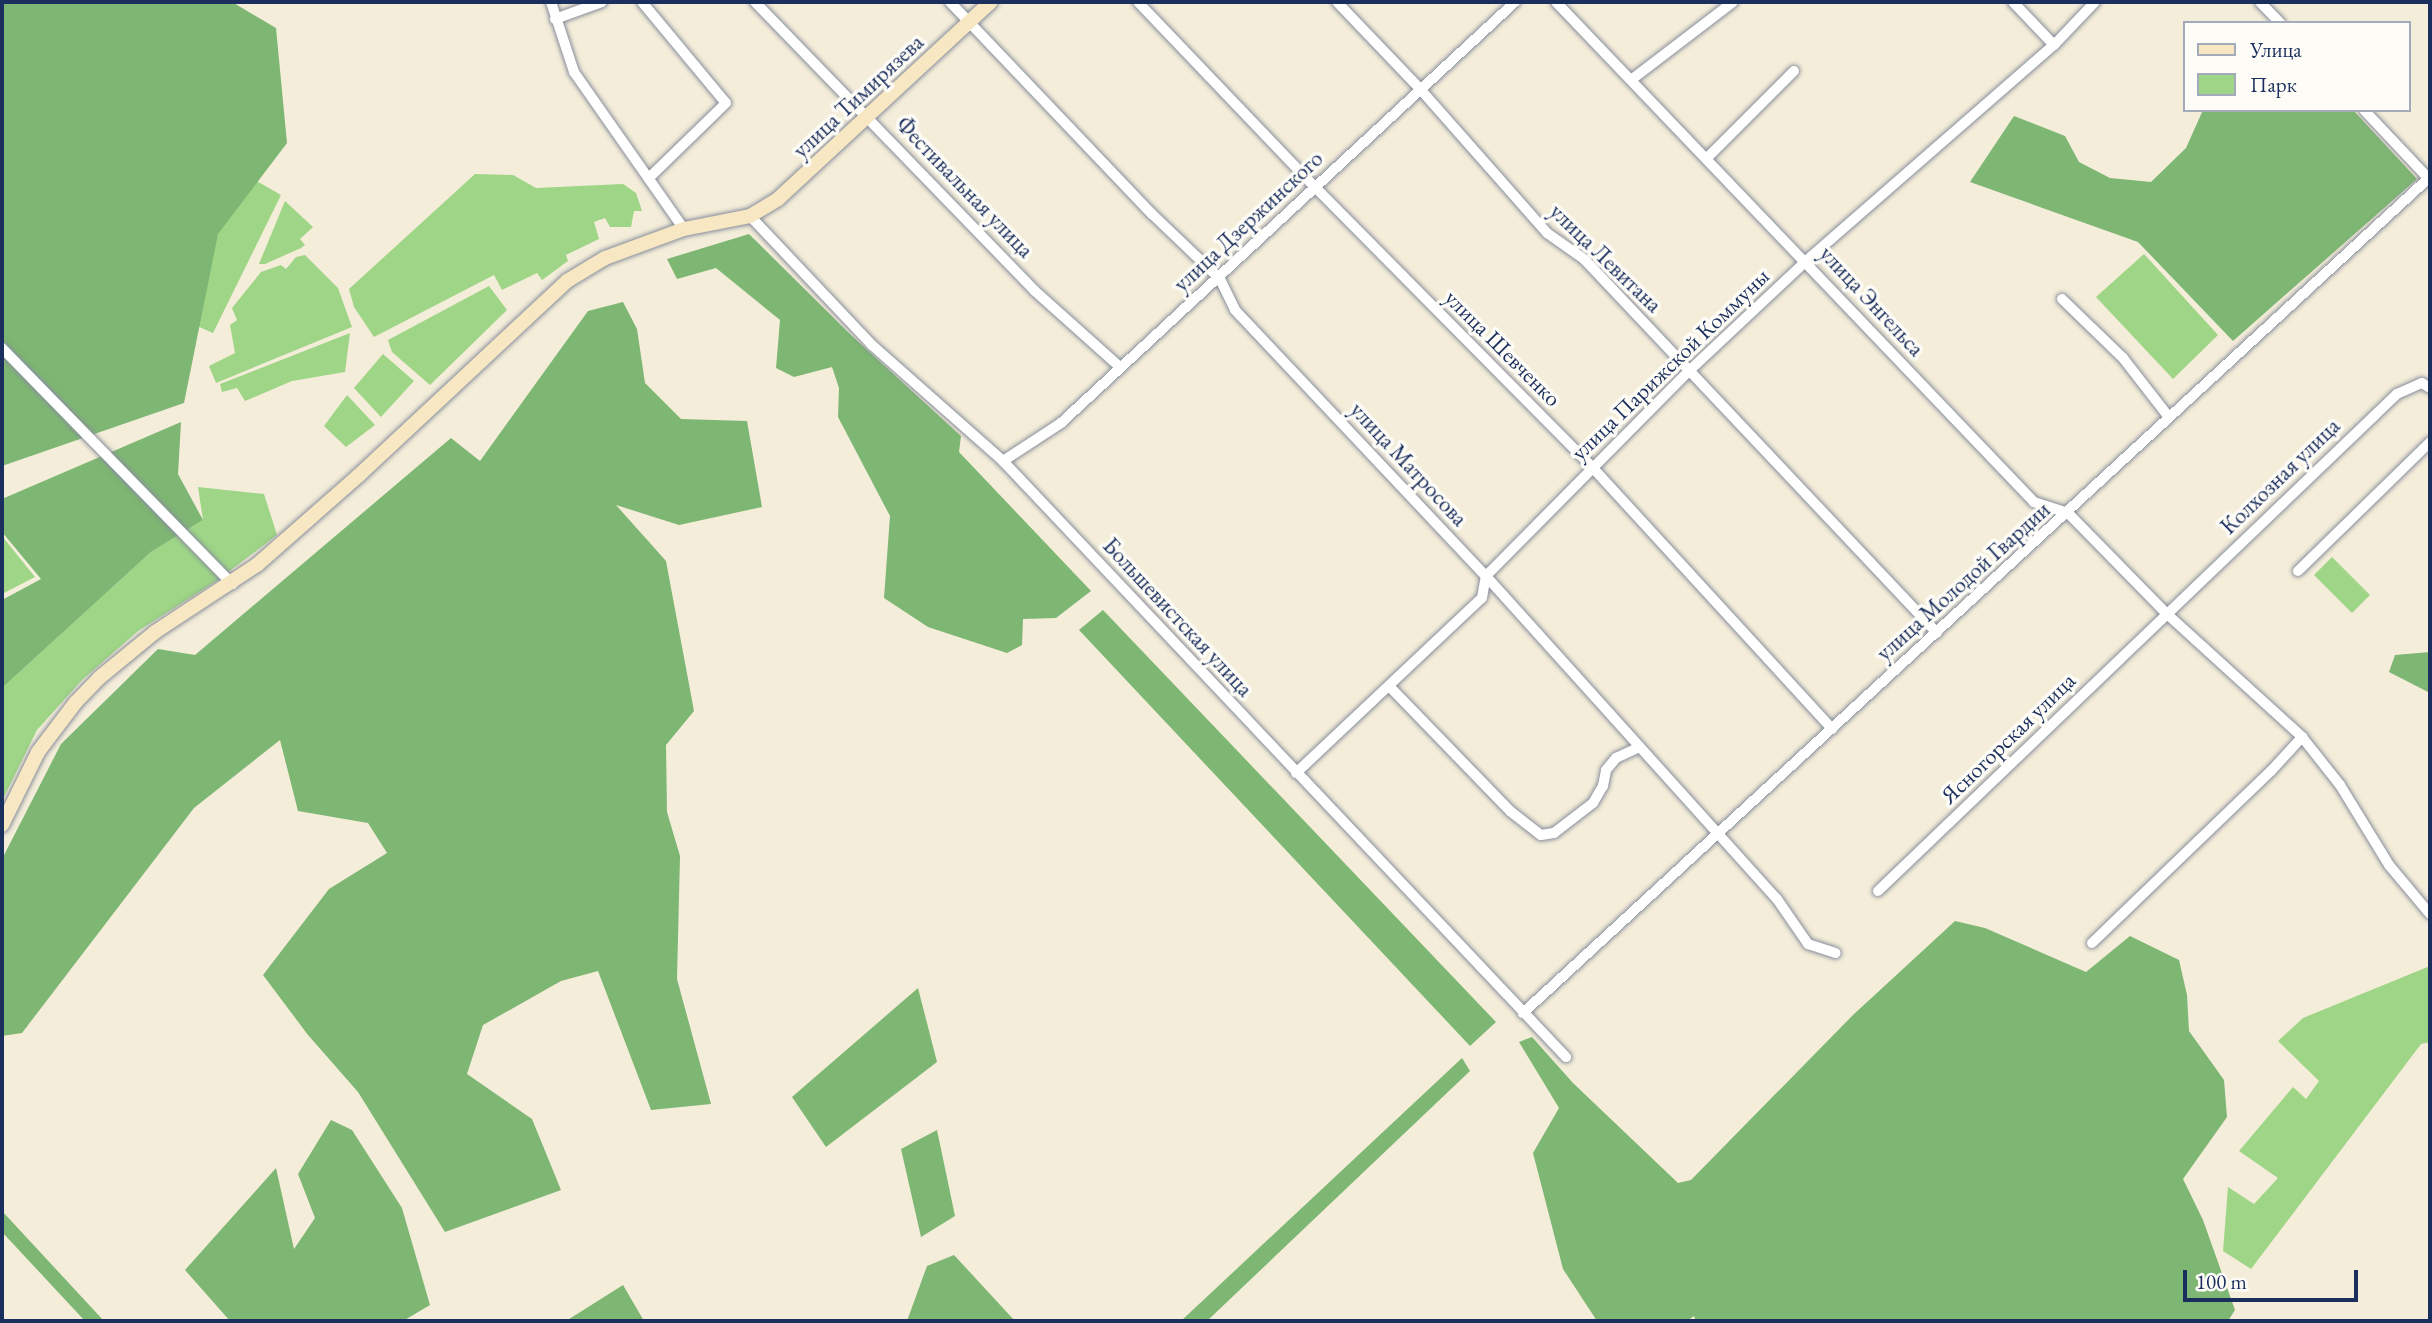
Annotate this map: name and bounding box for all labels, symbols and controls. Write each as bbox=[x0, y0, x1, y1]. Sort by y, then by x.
legend bbox=[2184, 21, 2411, 112]
street label: улица Тимирязева bbox=[787, 28, 929, 164]
text: Улица bbox=[2250, 36, 2302, 63]
text: Парк bbox=[2250, 71, 2297, 98]
street label: Фестивальная улица bbox=[891, 111, 1039, 263]
street label: улица Дзержинского bbox=[1168, 145, 1328, 297]
street label: улица Левитана bbox=[1544, 198, 1668, 318]
street label: улица Энгельса bbox=[1814, 240, 1930, 362]
street label: улица Парижской Коммуны bbox=[1565, 262, 1775, 466]
street label: улица Шевченко bbox=[1439, 284, 1567, 412]
street label: улица Матросова bbox=[1344, 396, 1474, 532]
street label: Колхозная улица bbox=[2214, 412, 2346, 540]
street label: улица Молодой Гвардии bbox=[1870, 496, 2056, 666]
street label: Большевистская улица bbox=[1097, 532, 1259, 702]
street label: Ясногорская улица bbox=[1935, 667, 2081, 809]
scale bar bbox=[2187, 1256, 2362, 1300]
text: 100 m bbox=[2196, 1268, 2247, 1295]

